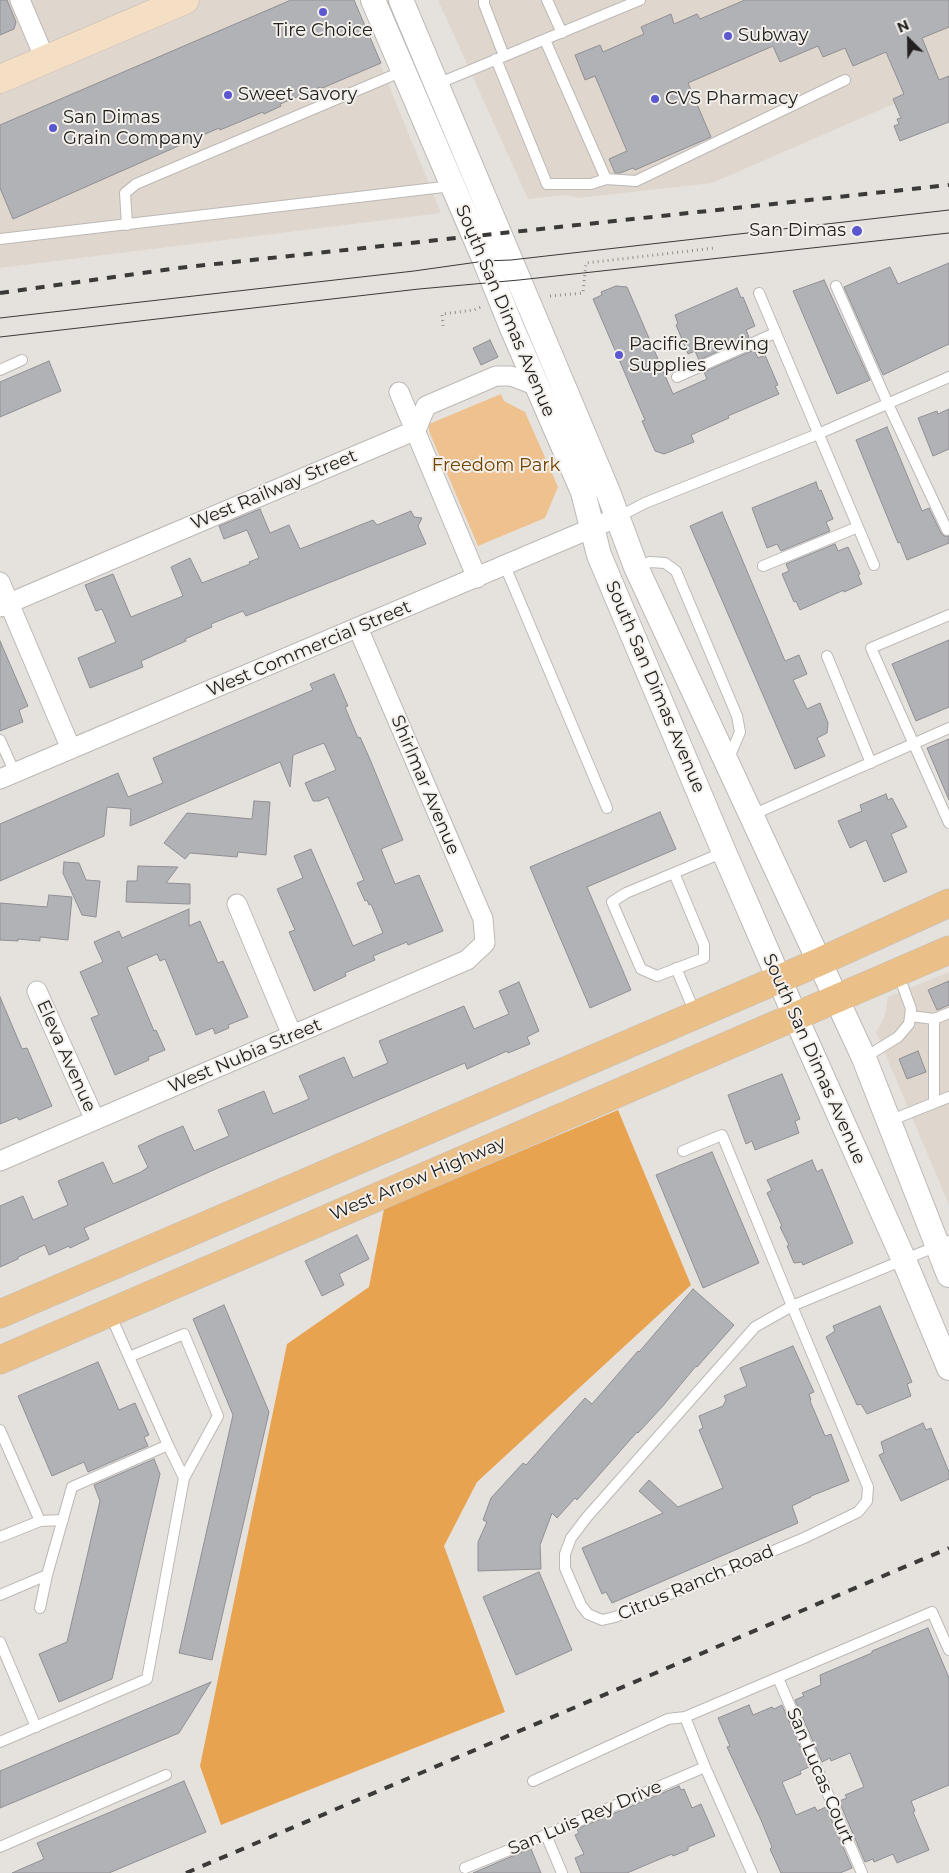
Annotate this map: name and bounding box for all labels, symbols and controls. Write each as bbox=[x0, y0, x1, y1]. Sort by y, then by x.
marker: Tire Choice bbox=[317, 6, 329, 18]
north arrow bbox=[884, 15, 934, 65]
text: N bbox=[894, 16, 912, 37]
place label: Tire Choice bbox=[273, 20, 373, 42]
place label: Subway bbox=[738, 25, 809, 47]
marker: Subway bbox=[722, 30, 734, 42]
place label: Sweet Savory bbox=[238, 84, 357, 106]
place label: CVS Pharmacy bbox=[665, 88, 798, 110]
marker: Sweet Savory bbox=[222, 89, 234, 101]
marker: CVS Pharmacy bbox=[649, 93, 661, 105]
place label: San Dimas Grain Company bbox=[63, 107, 203, 150]
marker: San Dimas Grain Company bbox=[47, 122, 59, 134]
street label: South San Dimas Avenue bbox=[451, 202, 559, 420]
place label: San Dimas bbox=[749, 220, 846, 242]
marker: San Dimas bbox=[850, 224, 864, 238]
place label: Pacific Brewing Supplies bbox=[629, 334, 769, 376]
marker: Pacific Brewing Supplies bbox=[613, 349, 625, 361]
street label: West Railway Street bbox=[188, 445, 360, 535]
park label: Freedom Park bbox=[432, 455, 560, 477]
street label: South San Dimas Avenue bbox=[601, 578, 709, 796]
street label: West Commercial Street bbox=[204, 596, 414, 702]
street label: Shirlmar Avenue bbox=[386, 712, 464, 858]
street label: South San Dimas Avenue bbox=[758, 950, 870, 1168]
street label: Eleva Avenue bbox=[32, 997, 100, 1115]
street label: West Nubia Street bbox=[165, 1014, 325, 1098]
street label: West Arrow Highway bbox=[327, 1132, 509, 1226]
street label: Citrus Ranch Road bbox=[615, 1540, 777, 1626]
street label: San Lucas Court bbox=[782, 1705, 858, 1847]
street label: San Luis Rey Drive bbox=[505, 1776, 665, 1860]

